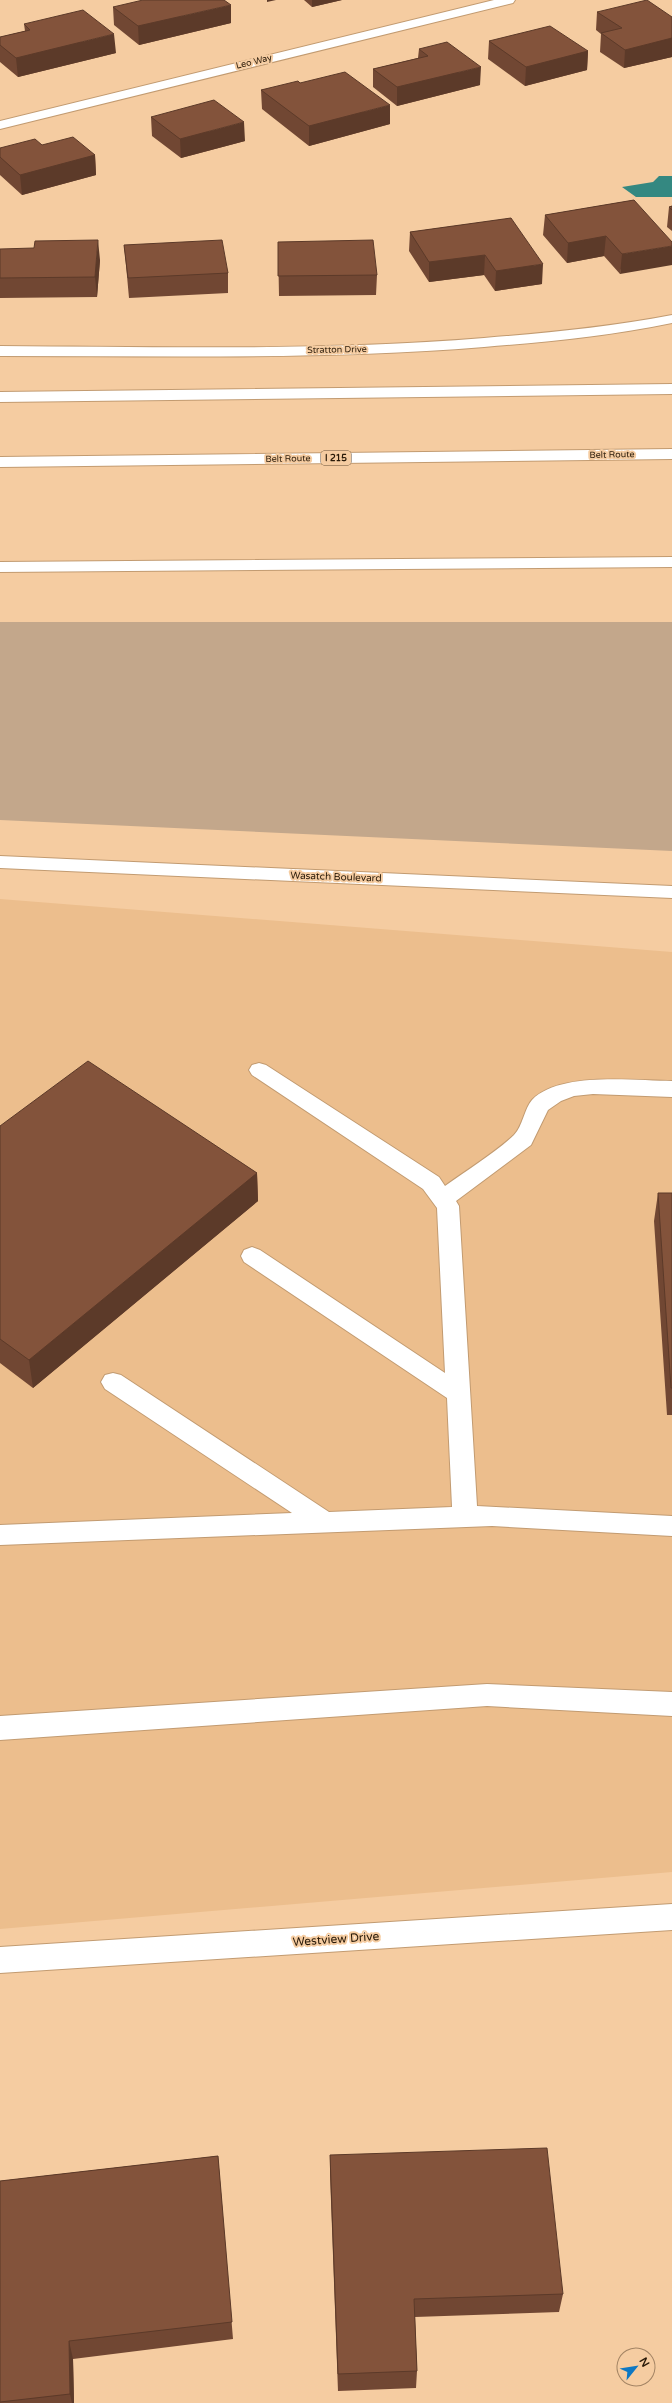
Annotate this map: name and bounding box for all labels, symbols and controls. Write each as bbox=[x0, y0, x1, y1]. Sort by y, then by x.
street label: Leo Way bbox=[235, 52, 273, 72]
street label: Stratton Drive bbox=[307, 344, 367, 356]
street label: Belt Route bbox=[589, 449, 635, 461]
road number: I 215 bbox=[321, 451, 351, 465]
street label: Belt Route bbox=[265, 453, 311, 465]
street label: Wasatch Boulevard bbox=[290, 869, 382, 885]
street label: Westview Drive bbox=[292, 1929, 380, 1949]
north arrow bbox=[616, 2347, 656, 2387]
text: N bbox=[636, 2355, 652, 2369]

